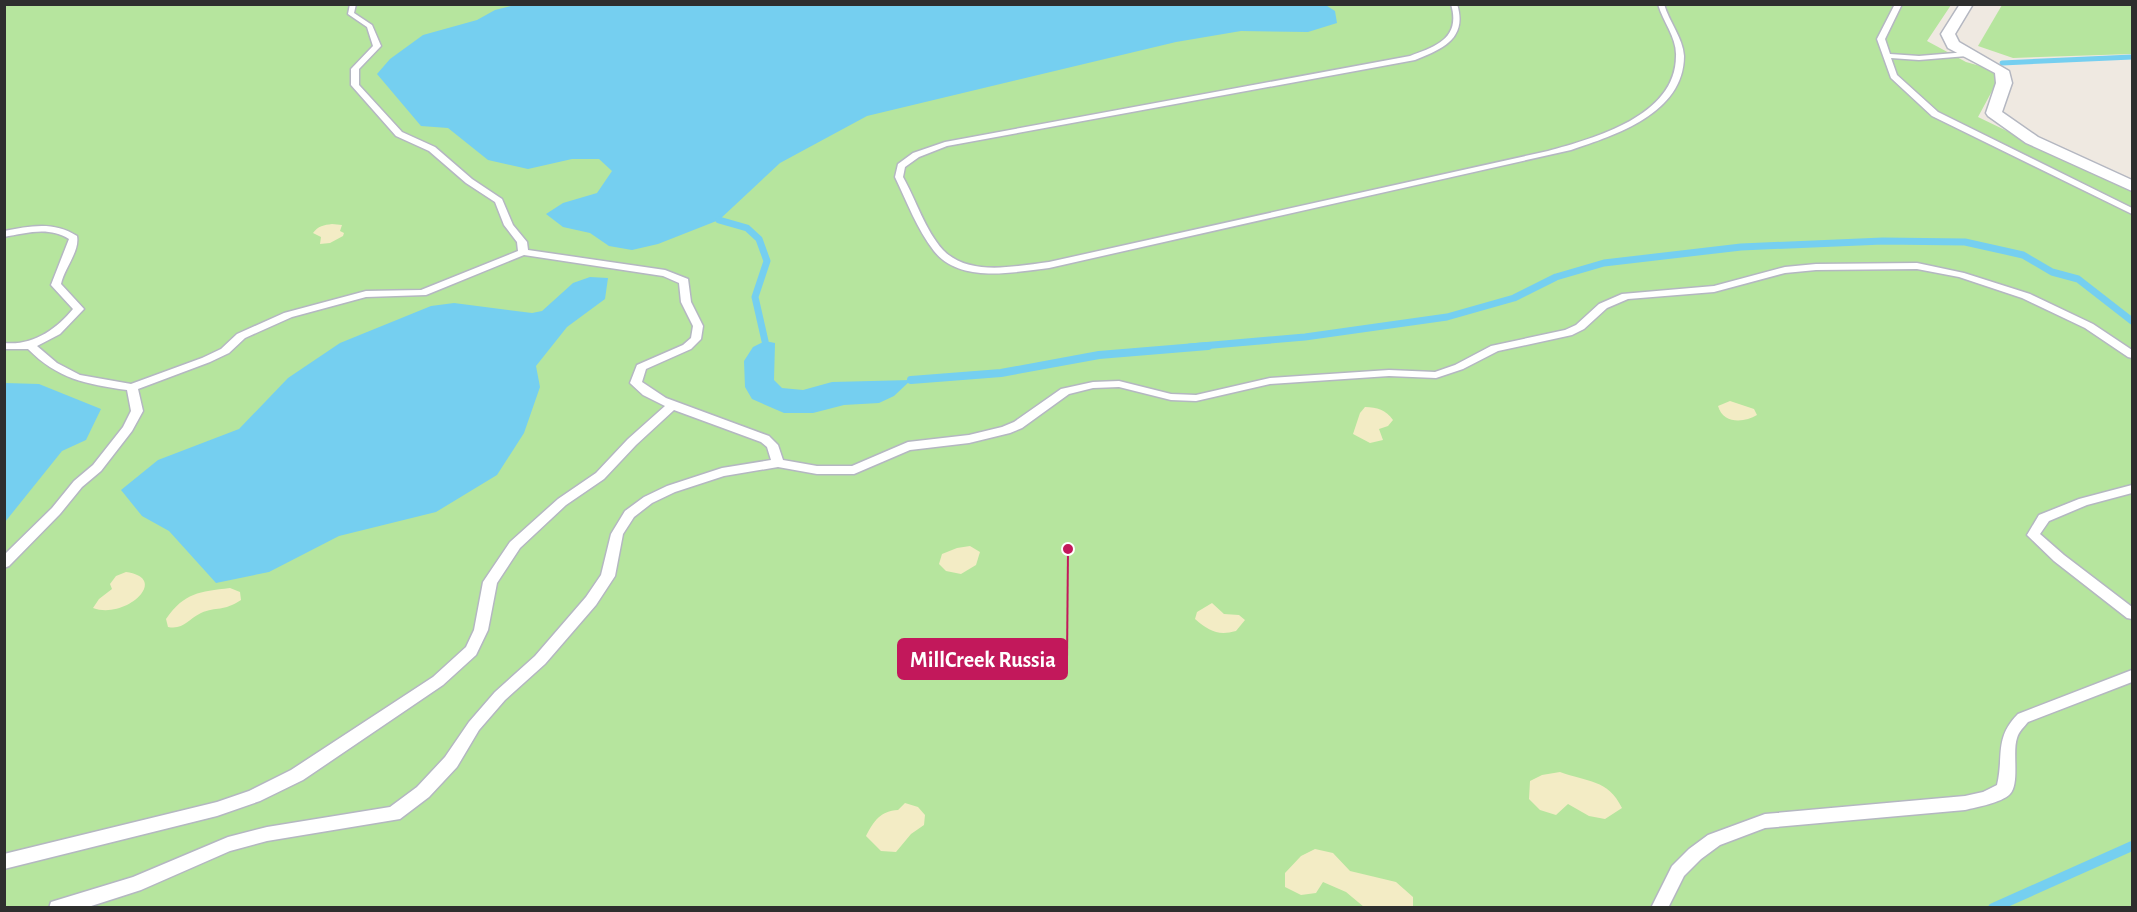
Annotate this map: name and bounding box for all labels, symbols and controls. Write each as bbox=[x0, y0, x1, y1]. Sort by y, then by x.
callout: MillCreek Russia bbox=[898, 639, 1067, 679]
text: MillCreek Russia bbox=[910, 649, 1056, 671]

